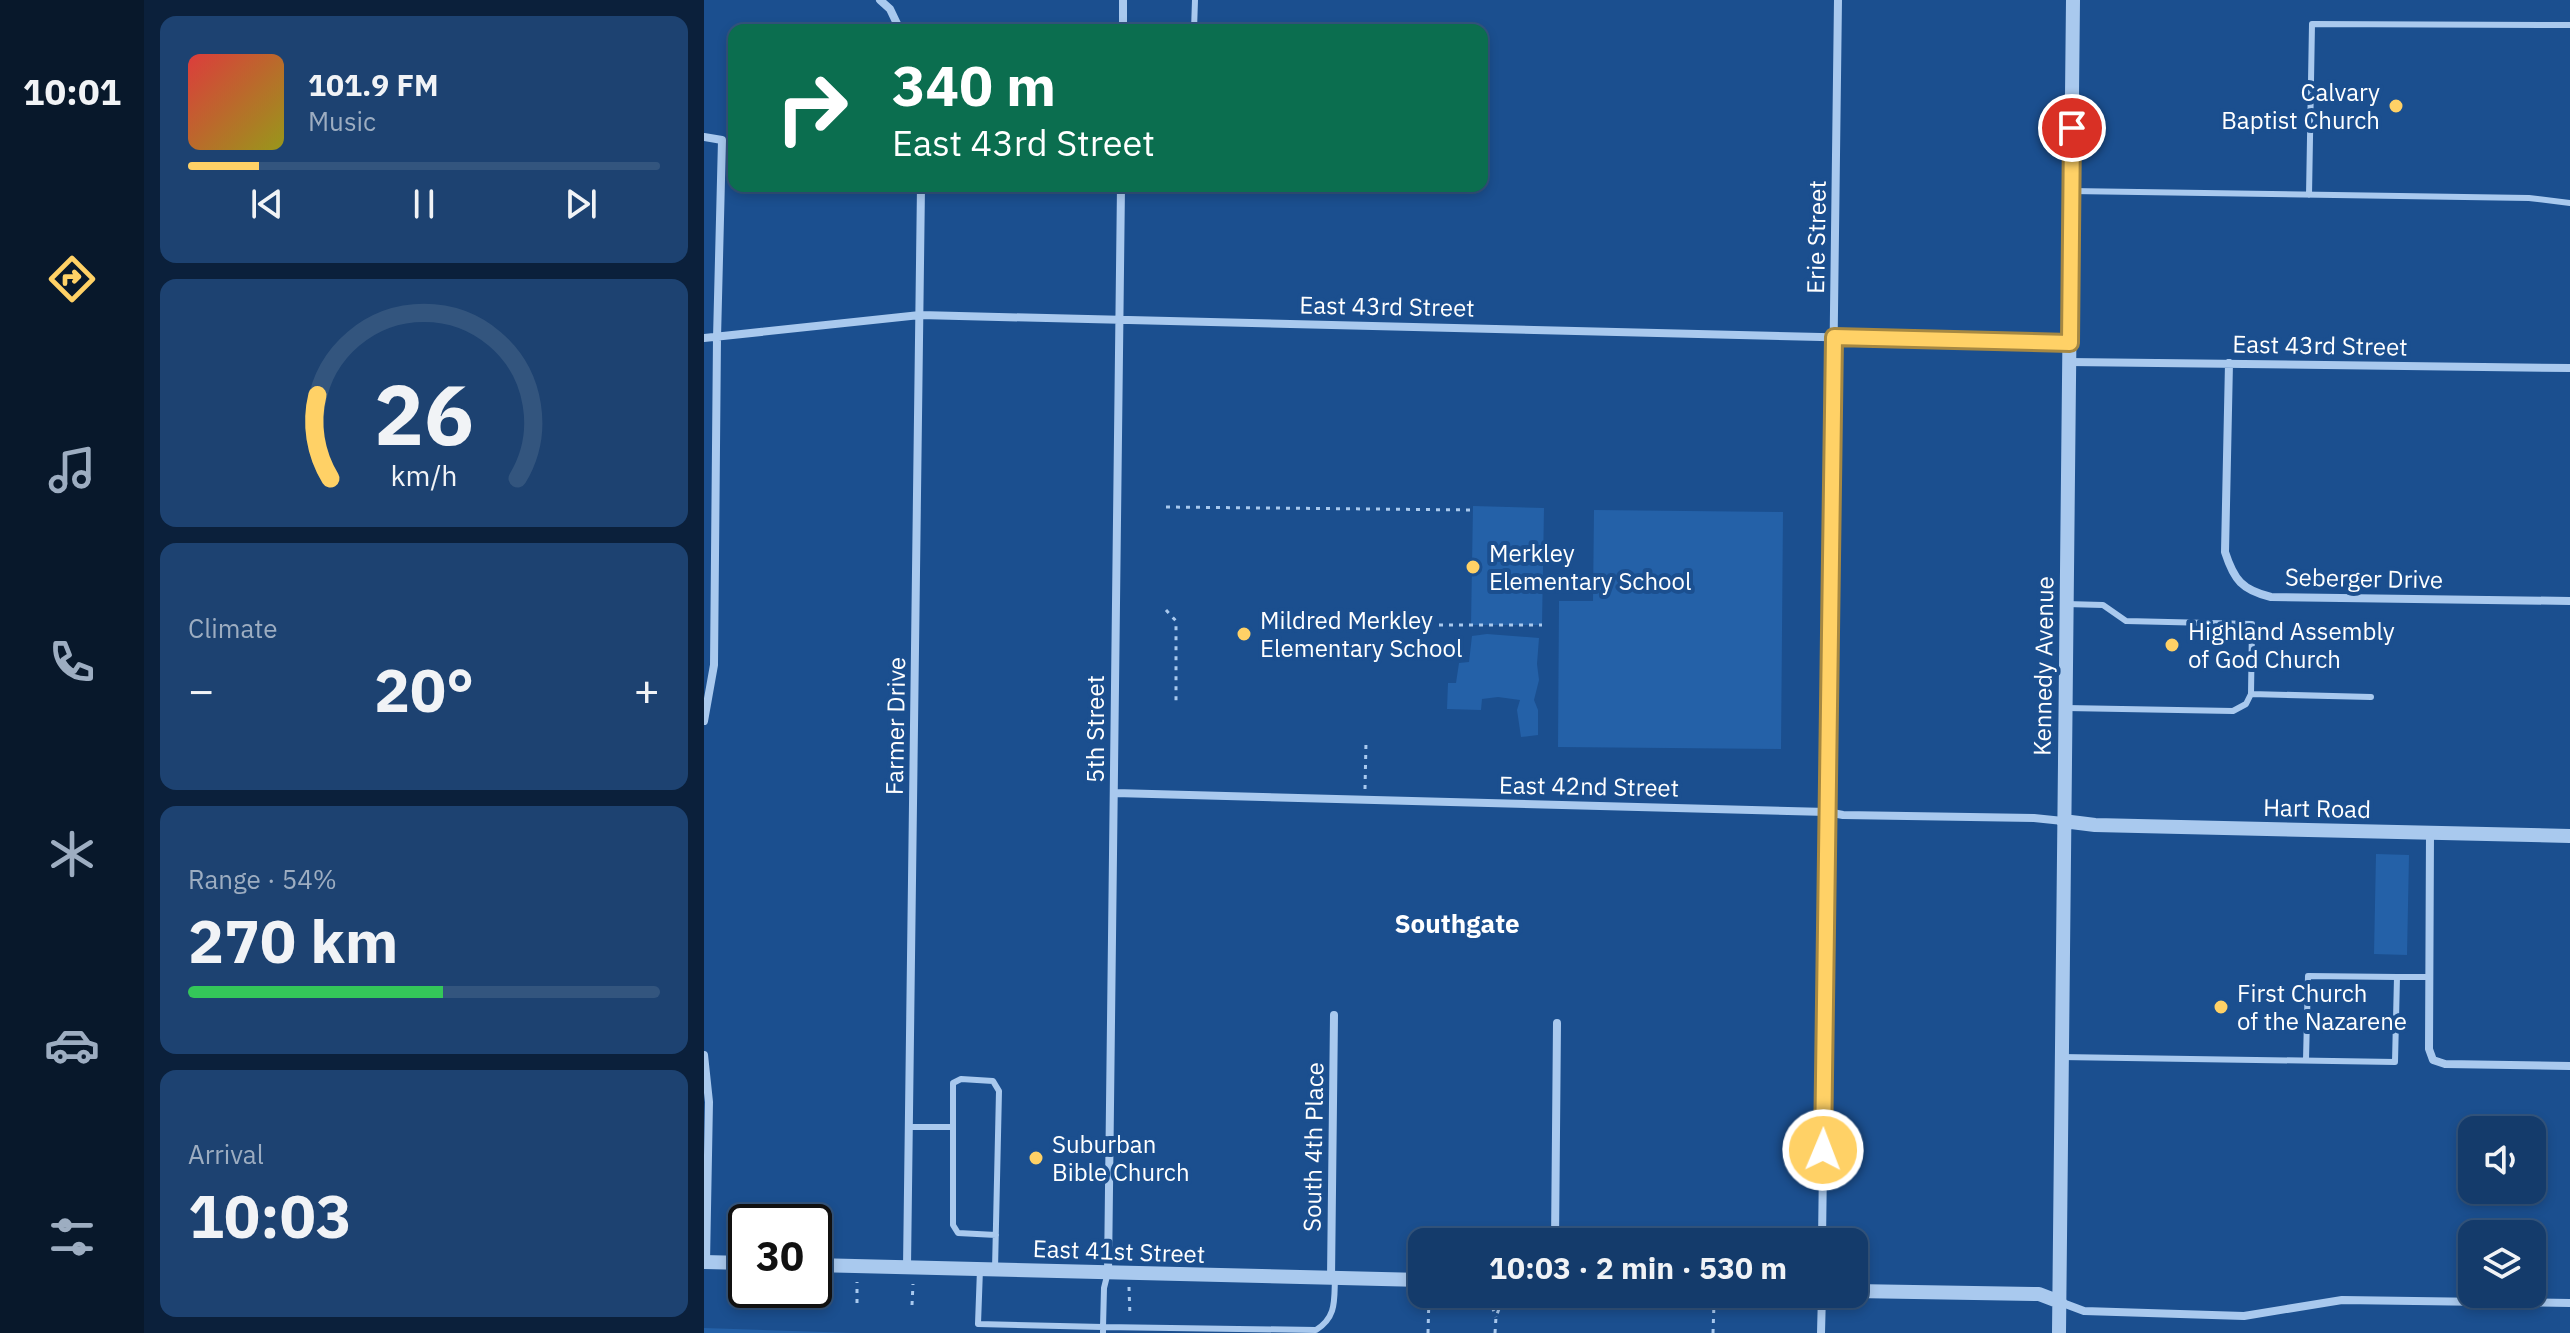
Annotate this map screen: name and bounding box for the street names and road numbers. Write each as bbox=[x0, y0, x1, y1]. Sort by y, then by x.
street label: Erie Street bbox=[1799, 180, 1833, 294]
street label: East 43rd Street bbox=[1299, 288, 1475, 324]
street label: East 43rd Street bbox=[2232, 327, 2408, 363]
street label: Seberger Drive bbox=[2285, 561, 2443, 595]
street label: Kennedy Avenue bbox=[2025, 576, 2061, 756]
street label: Farmer Drive bbox=[878, 657, 912, 795]
street label: 5th Street bbox=[1079, 675, 1111, 783]
street label: East 42nd Street bbox=[1499, 768, 1679, 804]
street label: Hart Road bbox=[2263, 791, 2371, 825]
street label: South 4th Place bbox=[1296, 1062, 1330, 1232]
street label: East 41st Street bbox=[1032, 1232, 1206, 1270]

